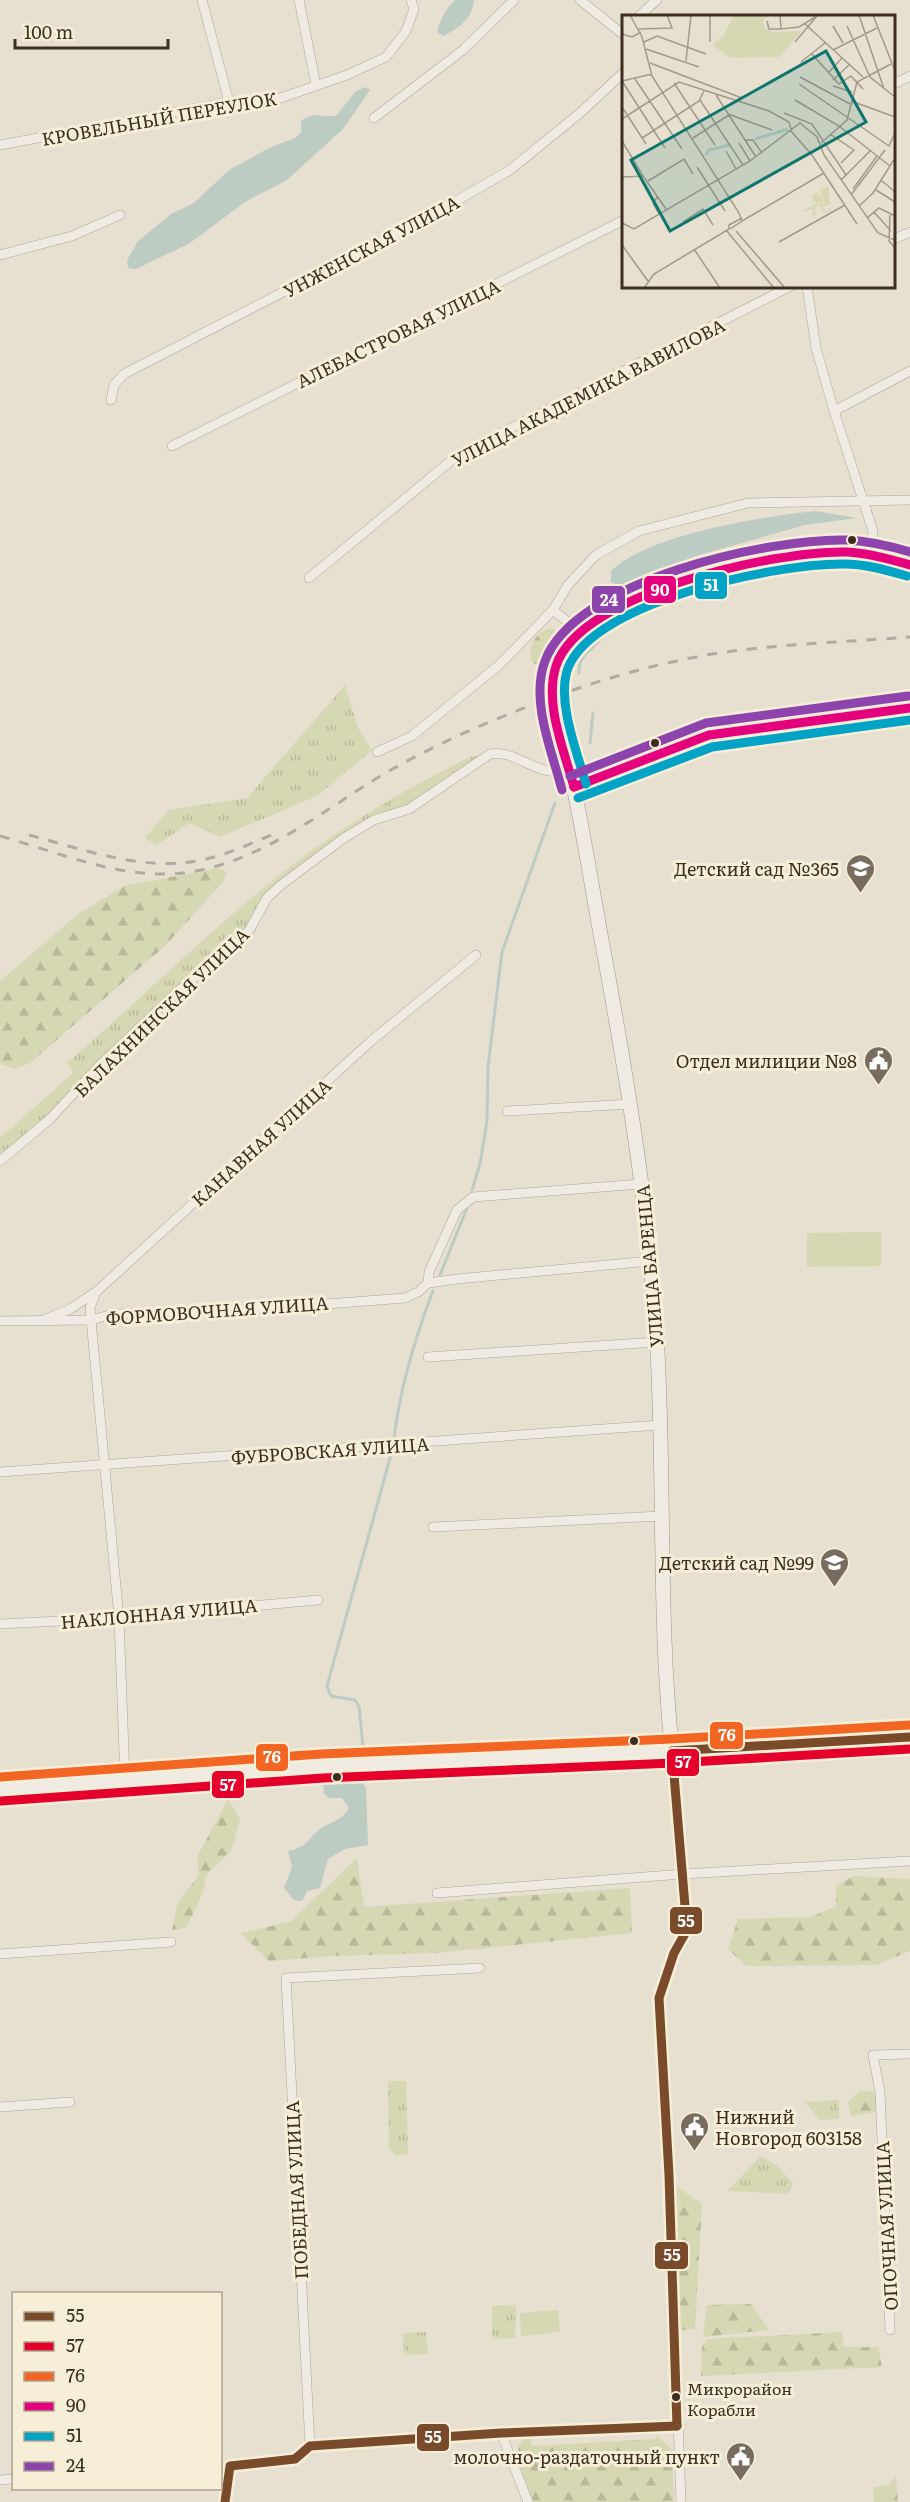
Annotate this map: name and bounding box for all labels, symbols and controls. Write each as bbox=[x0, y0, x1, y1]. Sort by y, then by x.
scale bar bbox=[15, 12, 168, 50]
inset map bbox=[622, 15, 895, 288]
text: 100 m bbox=[24, 18, 73, 45]
street label: КРОВЕЛЬНЫЙ ПЕРЕУЛОК bbox=[39, 84, 279, 152]
street label: УНЖЕНСКАЯ УЛИЦА bbox=[278, 188, 464, 304]
street label: АЛЕБАСТРОВАЯ УЛИЦА bbox=[291, 272, 505, 394]
street label: УЛИЦА АКАДЕМИКА ВАВИЛОВА bbox=[447, 311, 729, 473]
unlabelled marker bbox=[846, 534, 858, 546]
line badge: 51 bbox=[694, 571, 728, 600]
text: 51 bbox=[703, 572, 719, 596]
line badge: 90 bbox=[643, 575, 677, 604]
text: 90 bbox=[650, 577, 670, 601]
line badge: 24 bbox=[591, 585, 626, 614]
text: 24 bbox=[600, 587, 618, 611]
unlabelled marker bbox=[649, 737, 661, 749]
school or university icon: Детский сад №365 bbox=[844, 852, 876, 894]
place label: Детский сад №365 bbox=[674, 855, 839, 882]
street label: БАЛАХНИНСКАЯ УЛИЦА bbox=[67, 921, 255, 1103]
public building icon: Отдел милиции №8 bbox=[862, 1044, 894, 1086]
place label: Отдел милиции №8 bbox=[676, 1047, 857, 1074]
street label: КАНАВНАЯ УЛИЦА bbox=[185, 1072, 337, 1212]
street label: УЛИЦА БАРЕНЦА bbox=[628, 1183, 670, 1349]
street label: ФОРМОВОЧНАЯ УЛИЦА bbox=[105, 1289, 329, 1331]
street label: ФУБРОВСКАЯ УЛИЦА bbox=[230, 1430, 430, 1470]
school or university icon: Детский сад №99 bbox=[819, 1546, 851, 1588]
place label: Детский сад №99 bbox=[659, 1549, 814, 1576]
street label: НАКЛОННАЯ УЛИЦА bbox=[60, 1591, 258, 1635]
line badge: 76 bbox=[709, 1721, 744, 1750]
text: 76 bbox=[718, 1722, 736, 1746]
unlabelled marker bbox=[628, 1735, 640, 1747]
line badge: 76 bbox=[255, 1743, 289, 1772]
text: 76 bbox=[263, 1744, 281, 1768]
line badge: 57 bbox=[666, 1748, 700, 1777]
text: 57 bbox=[674, 1749, 692, 1773]
line badge: 57 bbox=[211, 1770, 245, 1799]
unlabelled marker bbox=[331, 1771, 343, 1783]
text: 57 bbox=[219, 1772, 237, 1796]
line badge: 55 bbox=[669, 1906, 703, 1935]
text: 55 bbox=[677, 1908, 695, 1932]
street label: ПОБЕДНАЯ УЛИЦА bbox=[278, 2100, 314, 2280]
place label: Нижний Новгород 603158 bbox=[715, 2103, 862, 2151]
public building icon: Нижний Новгород 603158 bbox=[678, 2110, 710, 2152]
street label: ОПОЧНАЯ УЛИЦА bbox=[868, 2141, 904, 2311]
line badge: 55 bbox=[654, 2241, 689, 2270]
text: 55 bbox=[663, 2242, 681, 2266]
legend bbox=[12, 2292, 222, 2490]
text: 55 bbox=[66, 2301, 84, 2328]
text: 57 bbox=[66, 2331, 84, 2358]
text: 76 bbox=[66, 2361, 85, 2388]
place label: Микрорайон Корабли bbox=[687, 2376, 792, 2421]
text: 90 bbox=[66, 2391, 86, 2418]
marker: Микрорайон Корабли bbox=[670, 2391, 682, 2403]
text: 51 bbox=[66, 2421, 82, 2448]
line badge: 55 bbox=[416, 2423, 450, 2452]
text: 55 bbox=[424, 2424, 442, 2448]
public building icon: молочно-раздаточный пункт bbox=[725, 2440, 757, 2482]
place label: молочно-раздаточный пункт bbox=[454, 2443, 720, 2470]
text: 24 bbox=[66, 2451, 85, 2478]

